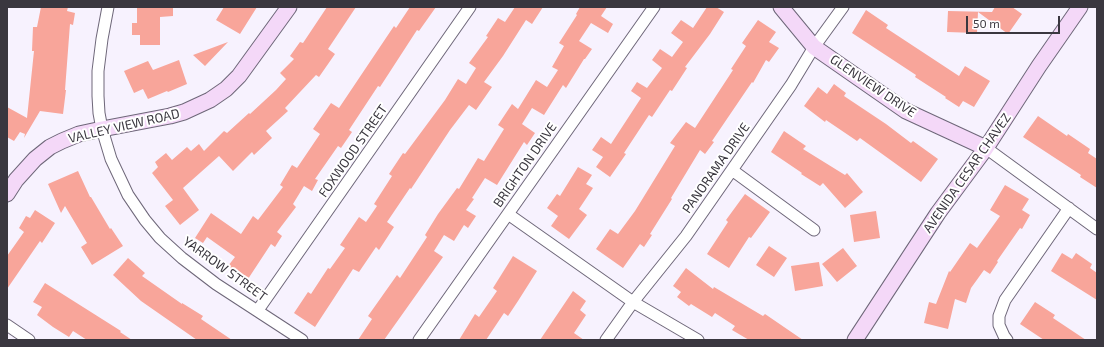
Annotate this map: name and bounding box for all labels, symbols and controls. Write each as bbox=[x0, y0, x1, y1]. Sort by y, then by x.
scale bar bbox=[968, 8, 1062, 34]
text: 50 m bbox=[973, 16, 1000, 30]
street label: GLENVIEW DRIVE bbox=[827, 51, 919, 121]
street label: FOXWOOD STREET bbox=[315, 102, 391, 200]
street label: VALLEY VIEW ROAD bbox=[67, 106, 181, 146]
street label: AVENIDA CESAR CHAVEZ bbox=[920, 110, 1014, 236]
street label: BRIGHTON DRIVE bbox=[490, 120, 560, 210]
street label: PANORAMA DRIVE bbox=[679, 120, 753, 216]
street label: YARROW STREET bbox=[180, 233, 270, 305]

